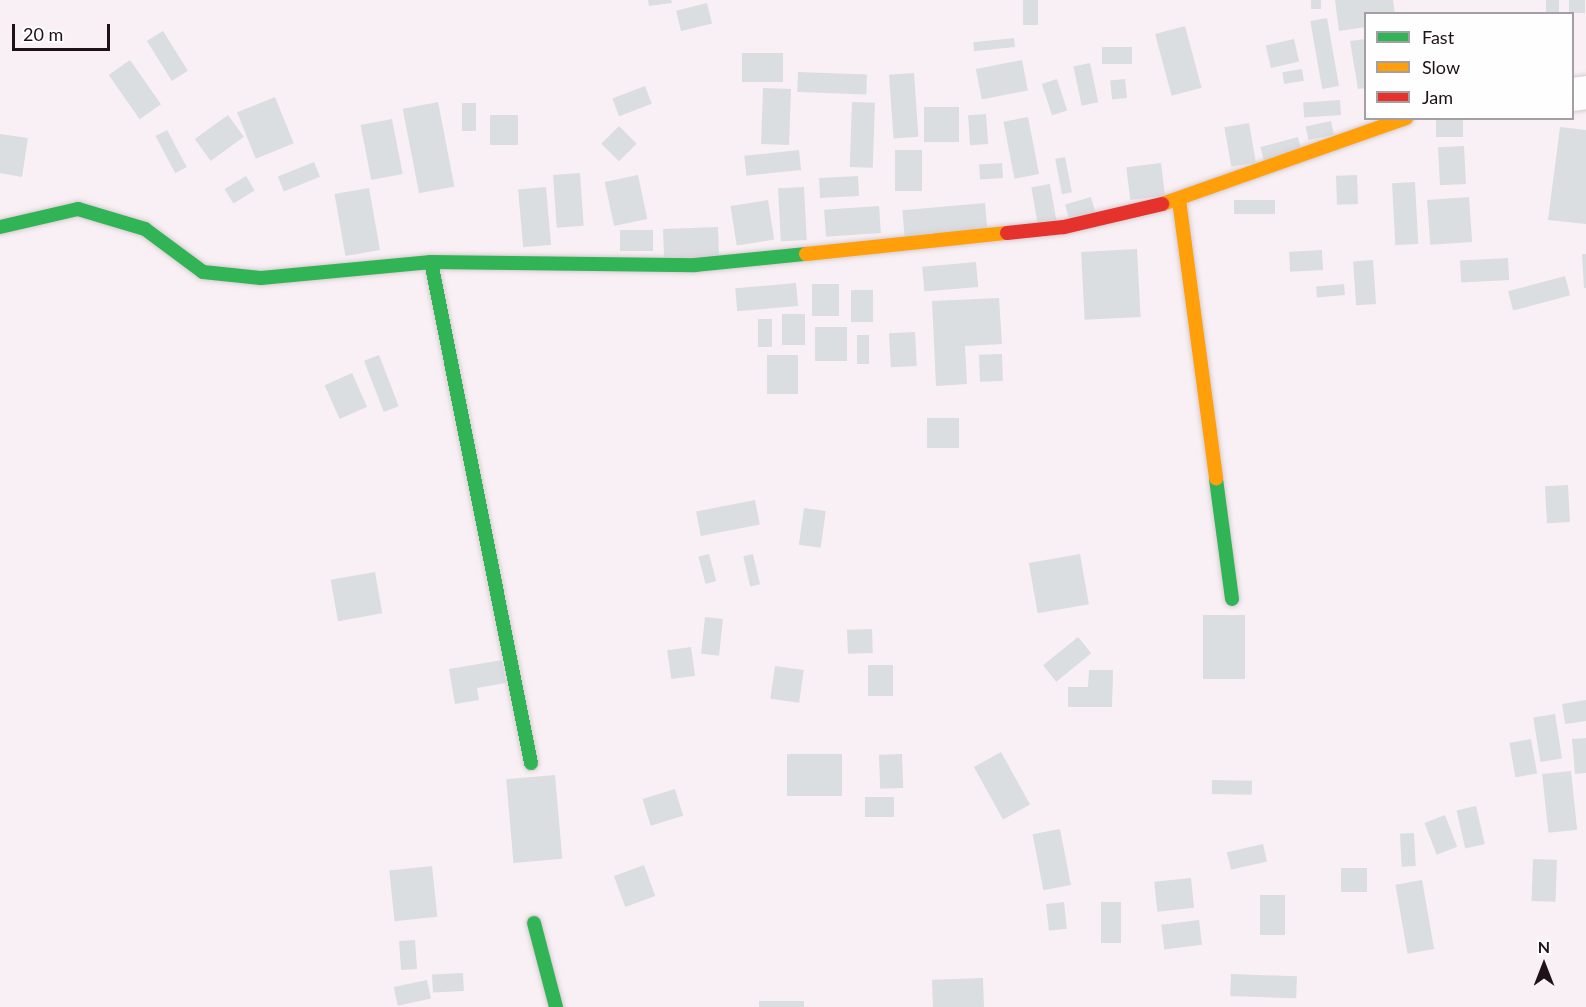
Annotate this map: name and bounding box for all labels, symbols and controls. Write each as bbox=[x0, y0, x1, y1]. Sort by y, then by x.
scale bar bbox=[15, 12, 112, 50]
legend bbox=[1364, 12, 1574, 120]
text: 20 m bbox=[23, 23, 63, 45]
text: Fast bbox=[1422, 26, 1454, 48]
text: Slow bbox=[1422, 56, 1460, 78]
text: Jam bbox=[1422, 86, 1453, 108]
north arrow bbox=[1514, 935, 1574, 995]
text: N bbox=[1538, 937, 1550, 956]

